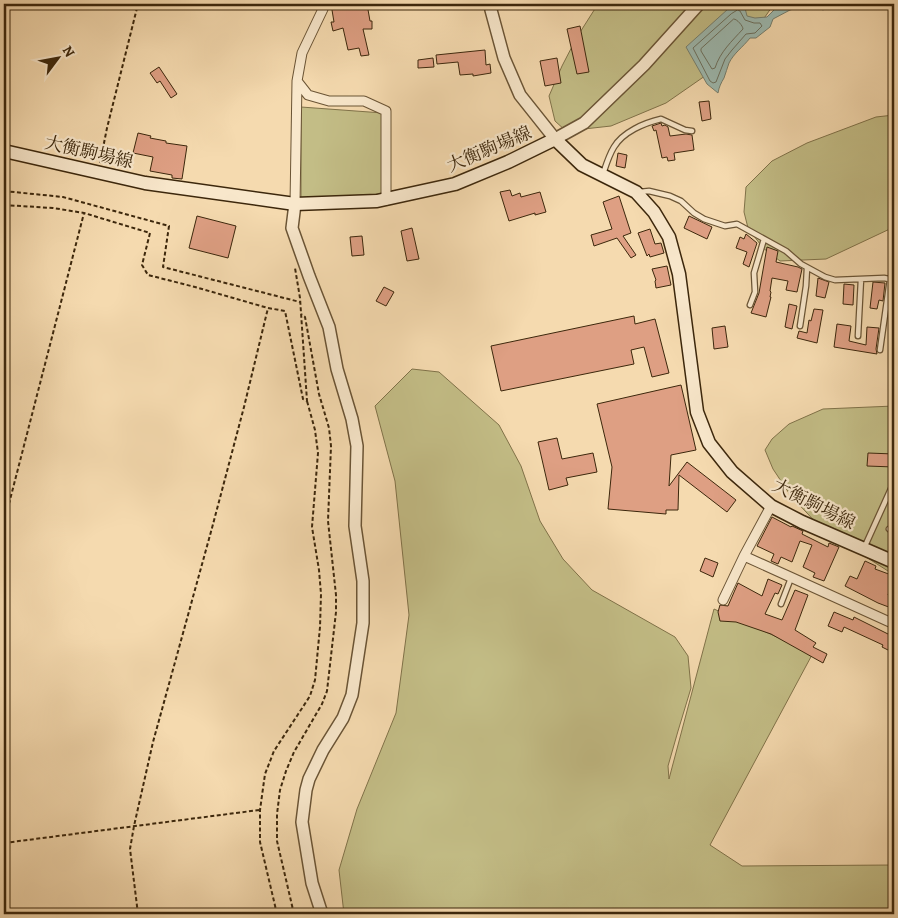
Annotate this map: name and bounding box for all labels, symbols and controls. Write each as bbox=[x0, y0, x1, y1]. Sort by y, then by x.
north arrow bbox=[32, 32, 82, 82]
text: N bbox=[58, 42, 79, 61]
street label: 大衡駒場線 bbox=[443, 120, 535, 178]
street label: 大衡駒場線 bbox=[42, 130, 136, 174]
street label: 大衡駒場線 bbox=[768, 473, 860, 535]

